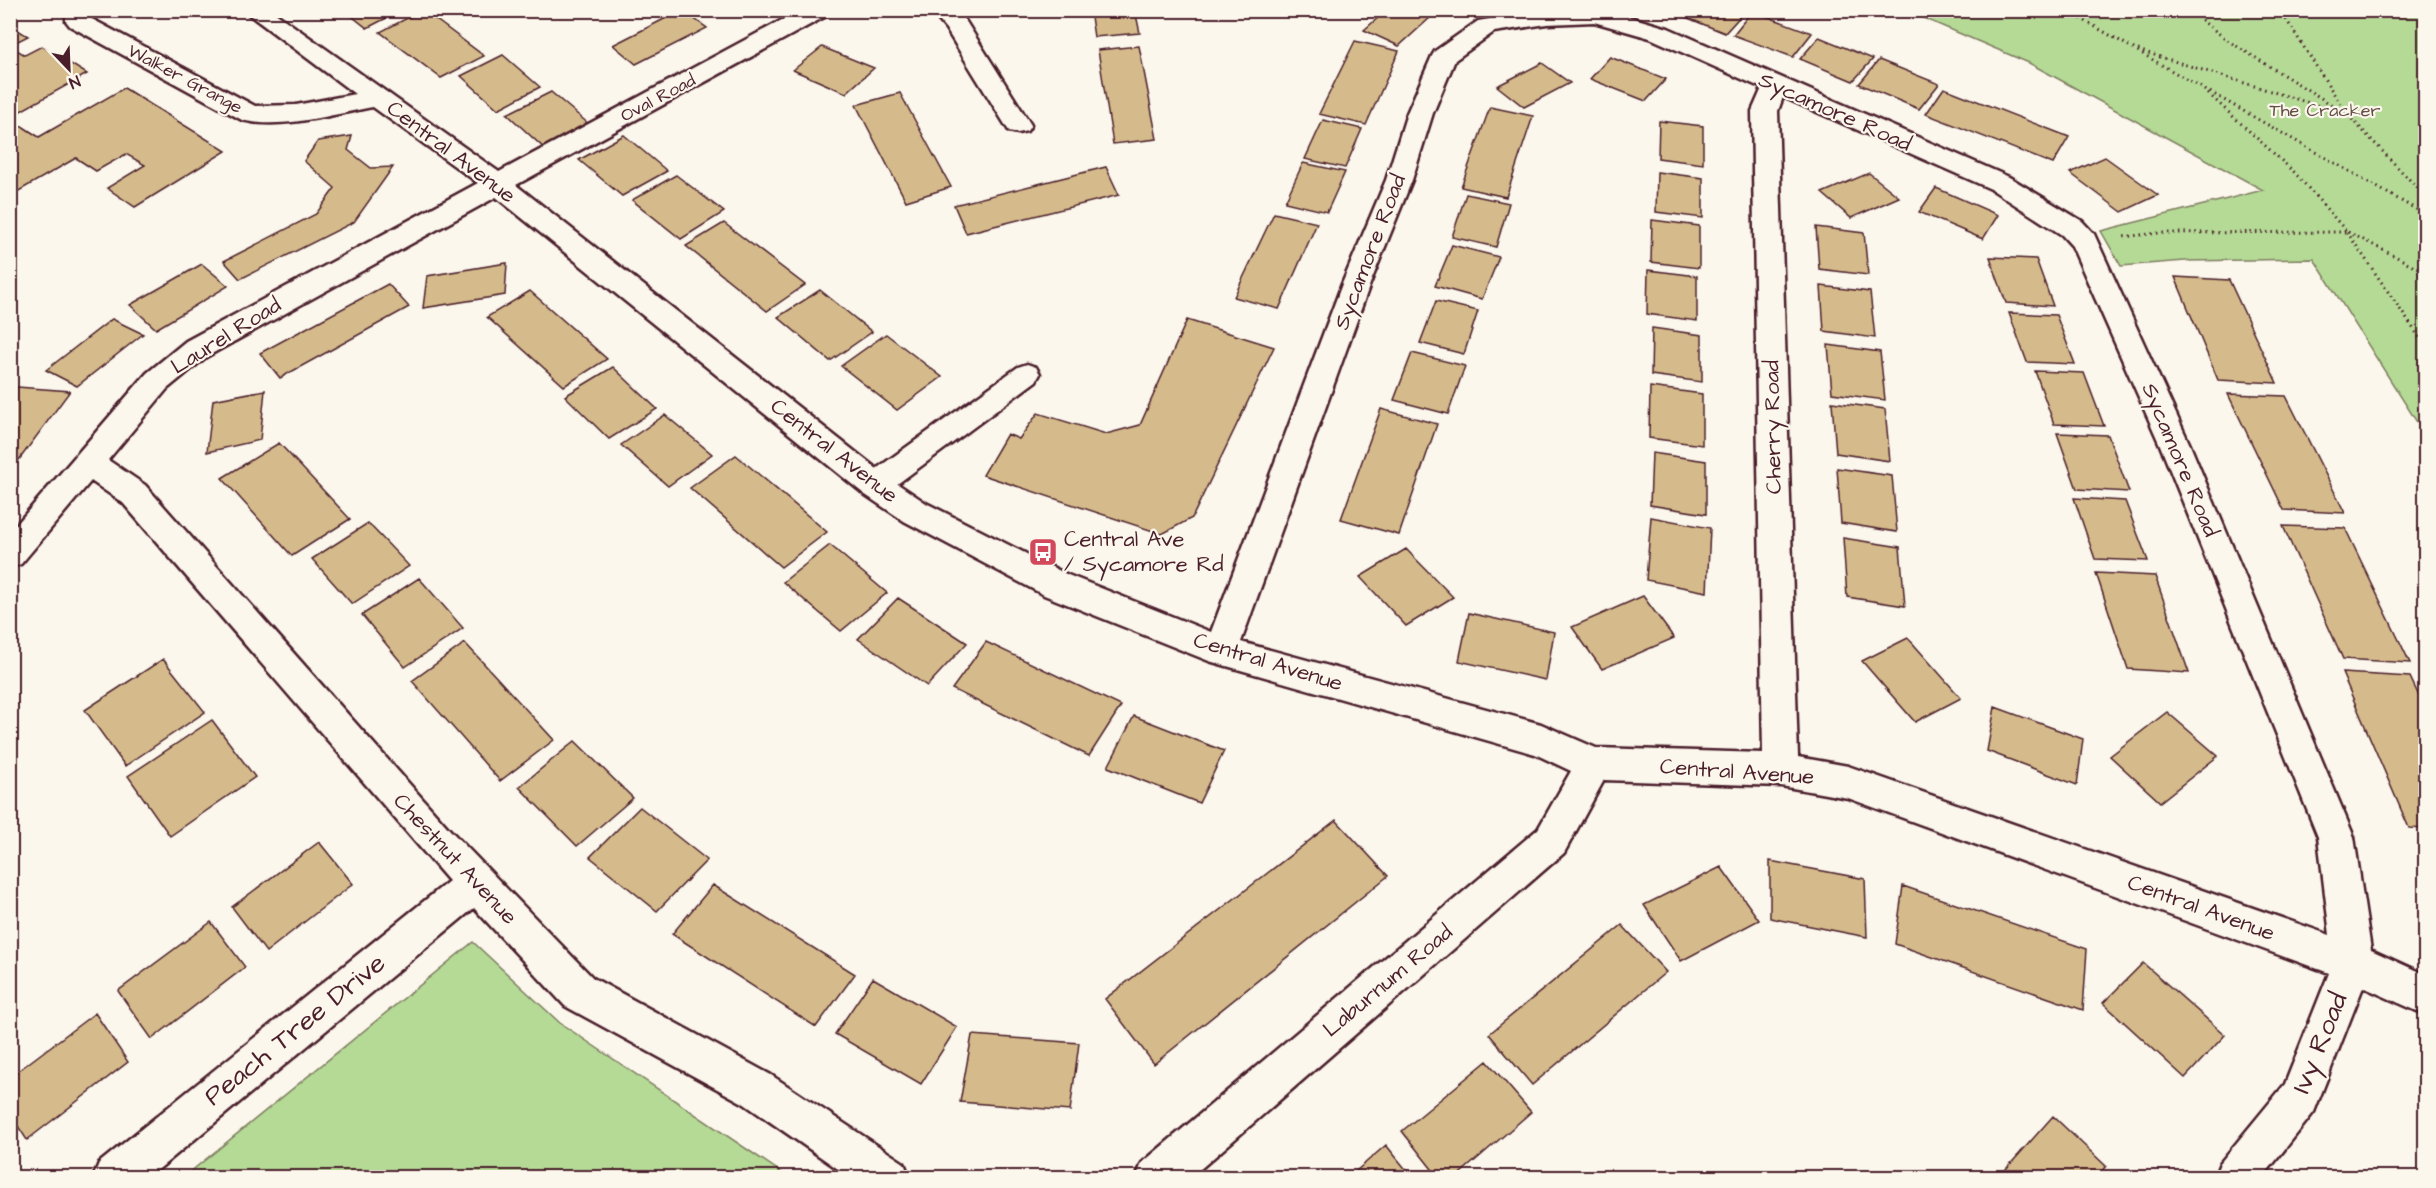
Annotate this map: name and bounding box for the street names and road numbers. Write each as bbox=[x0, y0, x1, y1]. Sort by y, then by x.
street label: Walker Grange bbox=[123, 38, 247, 121]
street label: Sycamore Road bbox=[1753, 64, 1916, 160]
street label: Oval Road bbox=[616, 68, 700, 128]
street label: Central Avenue bbox=[380, 93, 522, 211]
street label: Sycamore Road bbox=[1326, 170, 1415, 335]
street label: Laurel Road bbox=[165, 290, 287, 382]
street label: Cherry Road bbox=[1756, 360, 1791, 494]
street label: Sycamore Road bbox=[2133, 378, 2226, 542]
street label: Central Avenue bbox=[764, 391, 904, 511]
street label: Central Avenue bbox=[1190, 625, 1346, 699]
street label: Central Avenue bbox=[1659, 751, 1815, 793]
street label: Chestnut Avenue bbox=[386, 786, 524, 932]
street label: Central Avenue bbox=[2123, 867, 2279, 949]
street label: Laburnum Road bbox=[1316, 917, 1460, 1045]
street label: Peach Tree Drive bbox=[196, 945, 394, 1115]
street label: Ivy Road bbox=[2283, 987, 2358, 1100]

